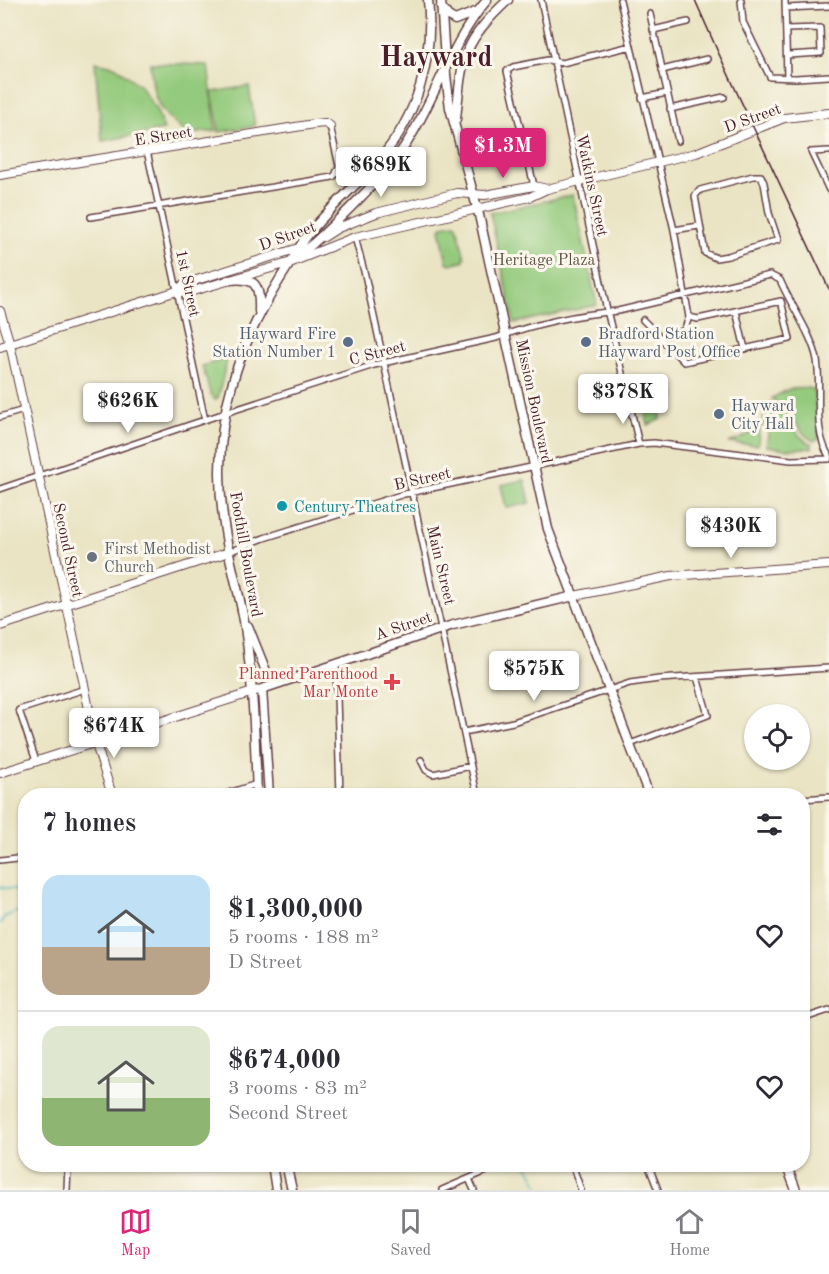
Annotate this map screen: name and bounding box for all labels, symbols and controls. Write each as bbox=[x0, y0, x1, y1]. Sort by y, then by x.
district label: Hayward bbox=[379, 45, 493, 73]
street label: D Street bbox=[722, 101, 784, 137]
street label: E Street bbox=[133, 124, 194, 149]
pin: $1.3M bbox=[461, 128, 545, 179]
street label: Watkins Street bbox=[572, 133, 610, 239]
text: $1.3M bbox=[474, 137, 532, 157]
pin: $689K bbox=[339, 147, 423, 198]
text: $689K bbox=[350, 156, 412, 176]
street label: D Street bbox=[257, 219, 319, 255]
street label: 1st Street bbox=[172, 248, 202, 319]
park label: Heritage Plaza bbox=[493, 253, 596, 269]
place label: Hayward Fire Station Number 1 bbox=[212, 327, 336, 361]
place label: Bradford Station Hayward Post Office bbox=[598, 327, 740, 361]
marker: Hayward Fire Station Number 1 bbox=[341, 335, 355, 349]
marker: Bradford Station Hayward Post Office bbox=[579, 335, 593, 349]
street label: Mission Boulevard bbox=[512, 338, 554, 465]
street label: C Street bbox=[348, 339, 408, 369]
pin: $378K bbox=[581, 374, 665, 425]
pin: $626K bbox=[86, 383, 170, 434]
text: $378K bbox=[592, 383, 654, 403]
text: $626K bbox=[97, 392, 159, 412]
place label: Hayward City Hall bbox=[731, 399, 794, 433]
marker: Hayward City Hall bbox=[712, 407, 726, 421]
street label: B Street bbox=[392, 466, 453, 494]
street label: Foothill Boulevard bbox=[226, 490, 264, 618]
marker: Century Theatres bbox=[275, 499, 289, 513]
place label: Century Theatres bbox=[294, 500, 416, 516]
street label: Second Street bbox=[49, 502, 85, 599]
pin: $430K bbox=[689, 508, 773, 559]
text: $430K bbox=[700, 517, 762, 537]
street label: Main Street bbox=[423, 524, 457, 607]
place label: First Methodist Church bbox=[104, 542, 211, 576]
marker: First Methodist Church bbox=[85, 550, 99, 564]
street label: A Street bbox=[373, 610, 435, 644]
pin: $575K bbox=[492, 651, 576, 702]
text: $575K bbox=[503, 660, 565, 680]
place label: Planned Parenthood Mar Monte bbox=[238, 667, 378, 701]
marker: Planned Parenthood Mar Monte bbox=[383, 673, 401, 691]
map controls bbox=[744, 704, 810, 770]
button: locate bbox=[744, 704, 810, 770]
pin: $674K bbox=[72, 708, 156, 759]
text: $674K bbox=[83, 717, 145, 737]
icon: filters bbox=[753, 808, 786, 841]
text: 7 homes bbox=[42, 811, 136, 837]
text: $1,300,000 bbox=[228, 897, 363, 923]
icon: home bbox=[90, 899, 162, 971]
icon: heart bbox=[753, 919, 786, 952]
text: 5 rooms · 188 m² bbox=[228, 928, 378, 948]
text: D Street bbox=[228, 953, 302, 973]
text: $674,000 bbox=[228, 1048, 341, 1074]
icon: home bbox=[90, 1050, 162, 1122]
icon: heart bbox=[753, 1070, 786, 1103]
text: 3 rooms · 83 m² bbox=[228, 1079, 367, 1099]
text: Second Street bbox=[228, 1104, 348, 1124]
tab: Map bbox=[119, 1205, 152, 1261]
tab: Saved bbox=[390, 1205, 431, 1261]
tab: Home bbox=[669, 1205, 710, 1261]

